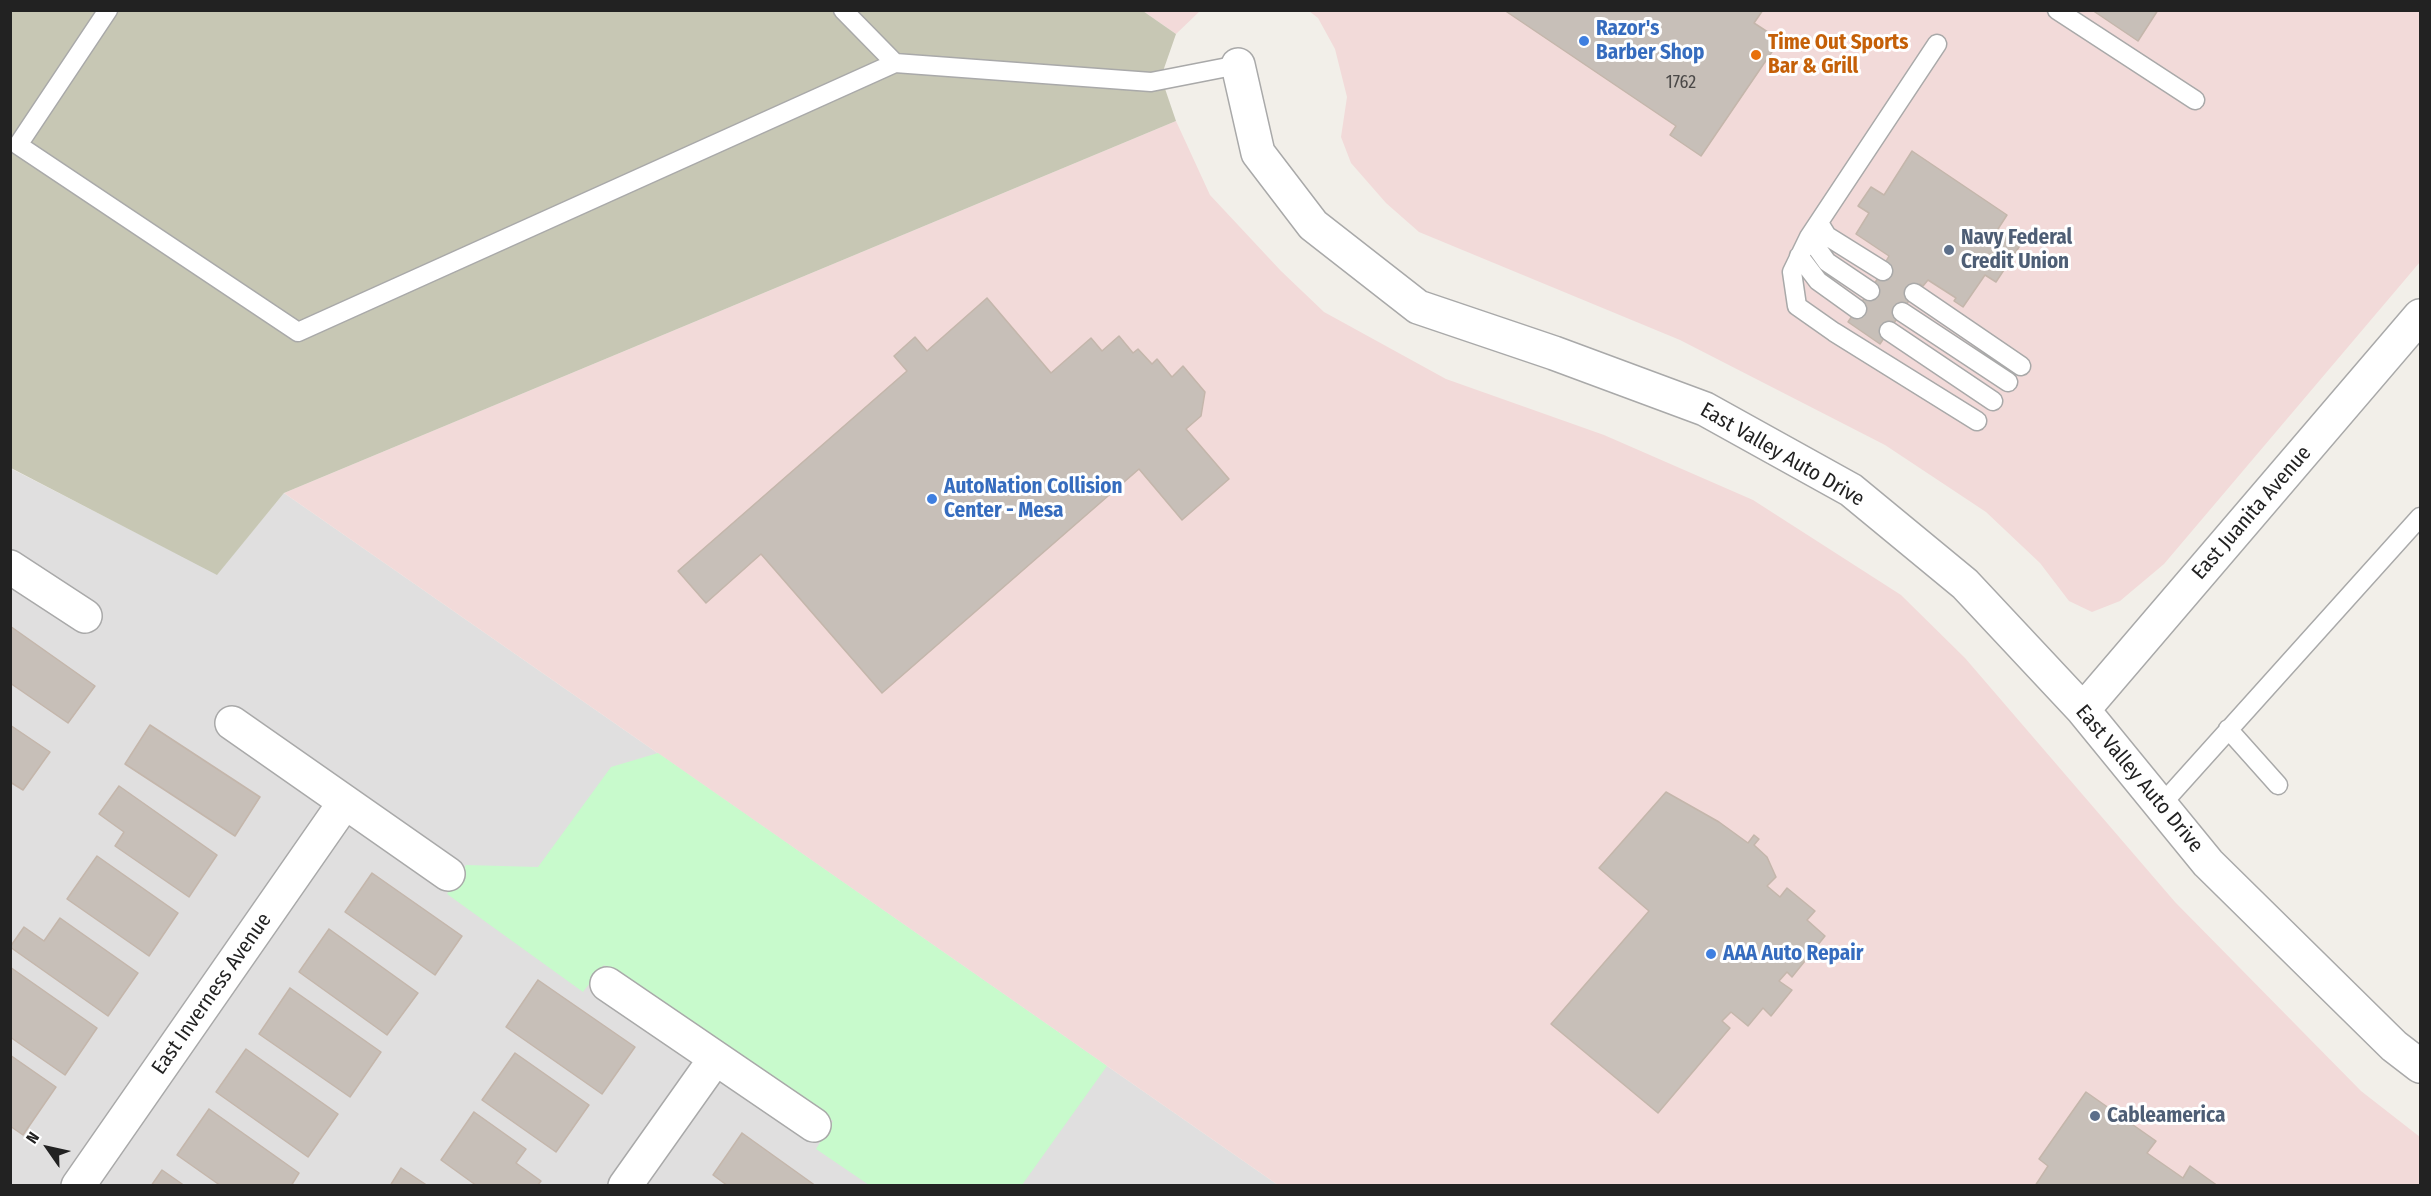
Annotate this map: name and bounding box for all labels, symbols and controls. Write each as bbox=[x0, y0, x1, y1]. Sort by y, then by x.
place label: Razor's Barber Shop bbox=[1596, 16, 1704, 66]
place label: Time Out Sports Bar & Grill bbox=[1768, 30, 1908, 80]
marker: Razor's Barber Shop bbox=[1577, 34, 1591, 48]
marker: Time Out Sports Bar & Grill bbox=[1749, 48, 1763, 62]
house number: 1762 bbox=[1666, 72, 1696, 94]
place label: Navy Federal Credit Union bbox=[1961, 225, 2072, 275]
marker: Navy Federal Credit Union bbox=[1942, 243, 1956, 257]
street label: East Valley Auto Drive bbox=[1696, 398, 1868, 512]
street label: East Juanita Avenue bbox=[2187, 441, 2317, 585]
place label: AutoNation Collision Center - Mesa bbox=[944, 474, 1123, 524]
marker: AutoNation Collision Center - Mesa bbox=[925, 492, 939, 506]
street label: East Valley Auto Drive bbox=[2070, 700, 2208, 858]
street label: East Inverness Avenue bbox=[147, 909, 277, 1079]
place label: AAA Auto Repair bbox=[1723, 941, 1863, 967]
marker: AAA Auto Repair bbox=[1704, 947, 1718, 961]
place label: Cableamerica bbox=[2107, 1103, 2225, 1129]
marker: Cableamerica bbox=[2088, 1109, 2102, 1123]
north arrow bbox=[18, 1118, 78, 1178]
text: N bbox=[22, 1128, 43, 1147]

